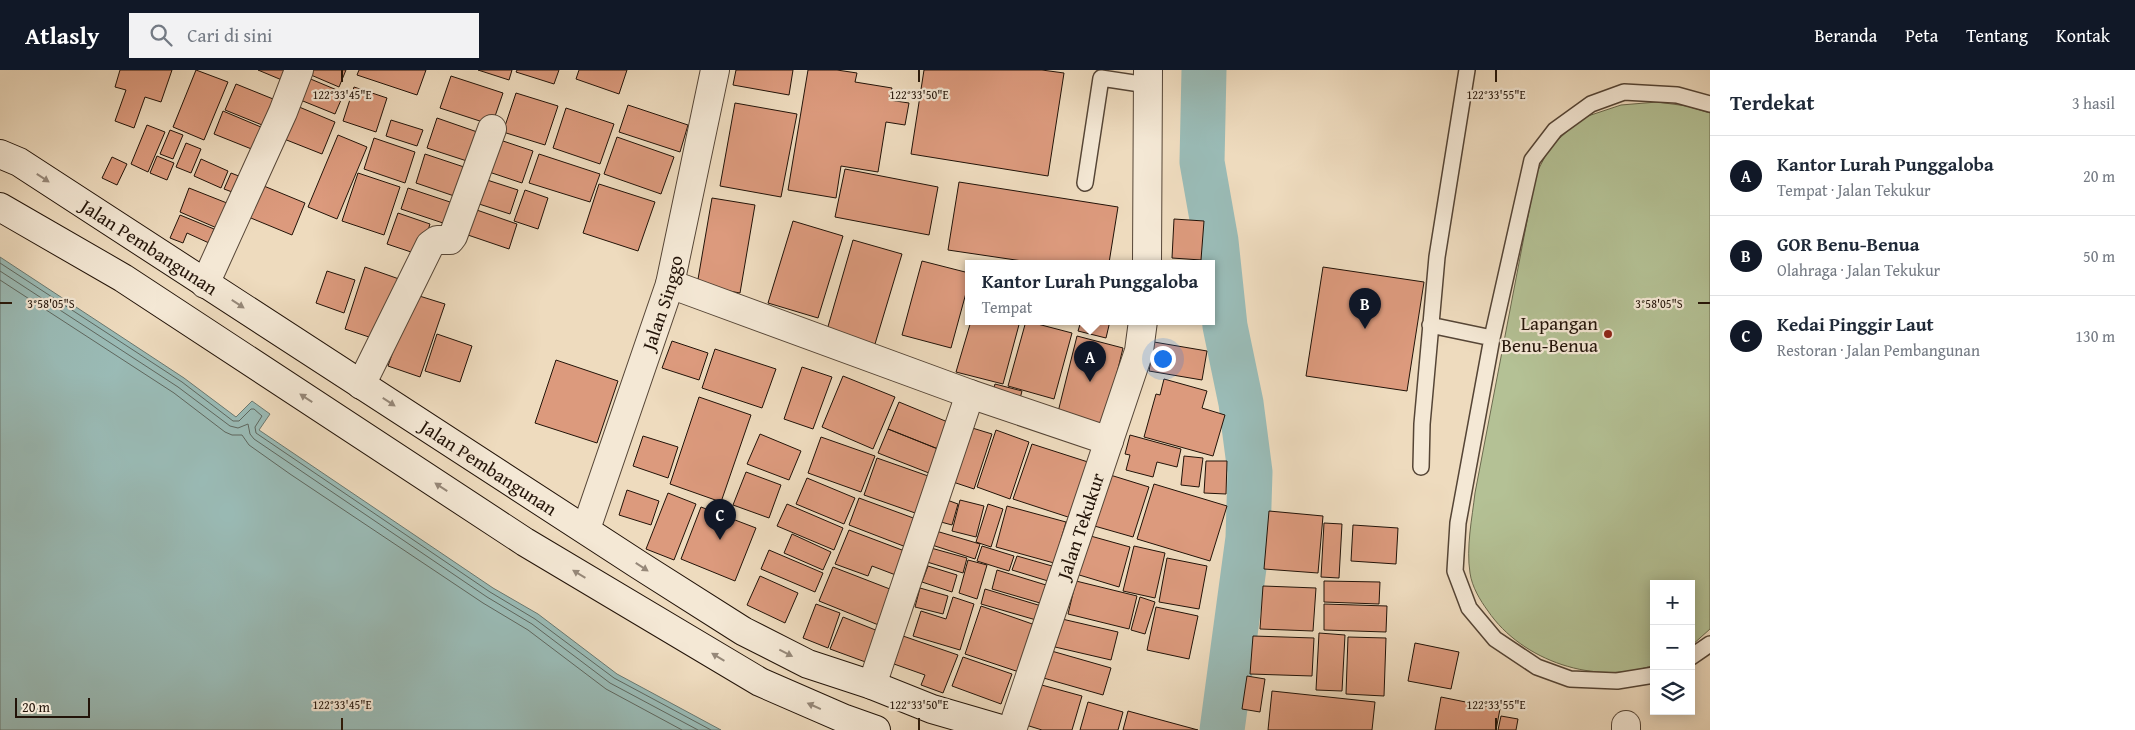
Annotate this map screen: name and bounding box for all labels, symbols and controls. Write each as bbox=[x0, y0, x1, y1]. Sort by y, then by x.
search box bbox=[129, 13, 479, 58]
text: Atlasly bbox=[25, 18, 99, 53]
icon: search bbox=[147, 21, 175, 49]
text: Cari di sini bbox=[187, 21, 272, 49]
text: Beranda bbox=[1815, 22, 1877, 49]
text: Peta bbox=[1905, 22, 1938, 49]
text: Tentang bbox=[1966, 22, 2028, 49]
text: Kontak bbox=[2056, 22, 2110, 49]
text: 122°33'45"E bbox=[312, 86, 372, 103]
text: 122°33'50"E bbox=[889, 86, 949, 103]
text: 122°33'55"E bbox=[1466, 86, 1526, 103]
text: Terdekat bbox=[1730, 87, 1814, 118]
text: 3 hasil bbox=[2072, 91, 2115, 115]
text: Kantor Lurah Punggaloba bbox=[1777, 150, 1994, 178]
text: A bbox=[1741, 164, 1751, 188]
text: 20 m bbox=[2083, 164, 2115, 188]
one-way arrow bbox=[36, 173, 49, 183]
text: Tempat · Jalan Tekukur bbox=[1777, 178, 1931, 202]
street label: Jalan Pembangunan bbox=[74, 191, 224, 302]
text: GOR Benu-Benua bbox=[1777, 230, 1919, 258]
text: B bbox=[1741, 244, 1751, 268]
text: 50 m bbox=[2083, 244, 2115, 268]
street label: Jalan Singgo bbox=[634, 253, 690, 356]
text: Olahraga · Jalan Tekukur bbox=[1777, 258, 1940, 282]
popup bbox=[965, 260, 1215, 325]
text: Kantor Lurah Punggaloba bbox=[982, 267, 1198, 295]
pin: B bbox=[1349, 288, 1381, 329]
text: 3°58'05"S bbox=[27, 295, 75, 312]
text: Tempat bbox=[982, 295, 1032, 319]
text: 3°58'05"S bbox=[1635, 295, 1683, 312]
one-way arrow bbox=[231, 300, 244, 309]
place label: Lapangan Benu-Benua bbox=[1501, 309, 1598, 359]
text: Kedai Pinggir Laut bbox=[1777, 310, 1934, 338]
text: C bbox=[1741, 324, 1751, 348]
text: 130 m bbox=[2075, 324, 2115, 348]
marker: Lapangan Benu-Benua bbox=[1602, 328, 1614, 340]
text: Restoran · Jalan Pembangunan bbox=[1777, 338, 1980, 362]
pin: A bbox=[1074, 341, 1106, 382]
your location bbox=[1150, 346, 1176, 372]
one-way arrow bbox=[299, 393, 312, 403]
one-way arrow bbox=[382, 398, 395, 407]
street label: Jalan Pembangunan bbox=[413, 411, 563, 522]
street label: Jalan Tekukur bbox=[1049, 469, 1111, 585]
one-way arrow bbox=[435, 483, 448, 492]
pin: C bbox=[704, 499, 736, 540]
one-way arrow bbox=[635, 563, 649, 572]
one-way arrow bbox=[572, 570, 585, 579]
map controls bbox=[1650, 580, 1695, 715]
button: + bbox=[1650, 580, 1695, 625]
button: − bbox=[1650, 625, 1695, 670]
one-way arrow bbox=[779, 649, 793, 657]
one-way arrow bbox=[712, 653, 725, 662]
button: layers bbox=[1650, 670, 1695, 715]
scale bar bbox=[15, 695, 90, 718]
text: 122°33'45"E bbox=[312, 696, 372, 713]
text: 122°33'50"E bbox=[889, 696, 949, 713]
text: 122°33'55"E bbox=[1466, 696, 1526, 713]
text: 20 m bbox=[22, 697, 50, 717]
one-way arrow bbox=[807, 702, 821, 710]

